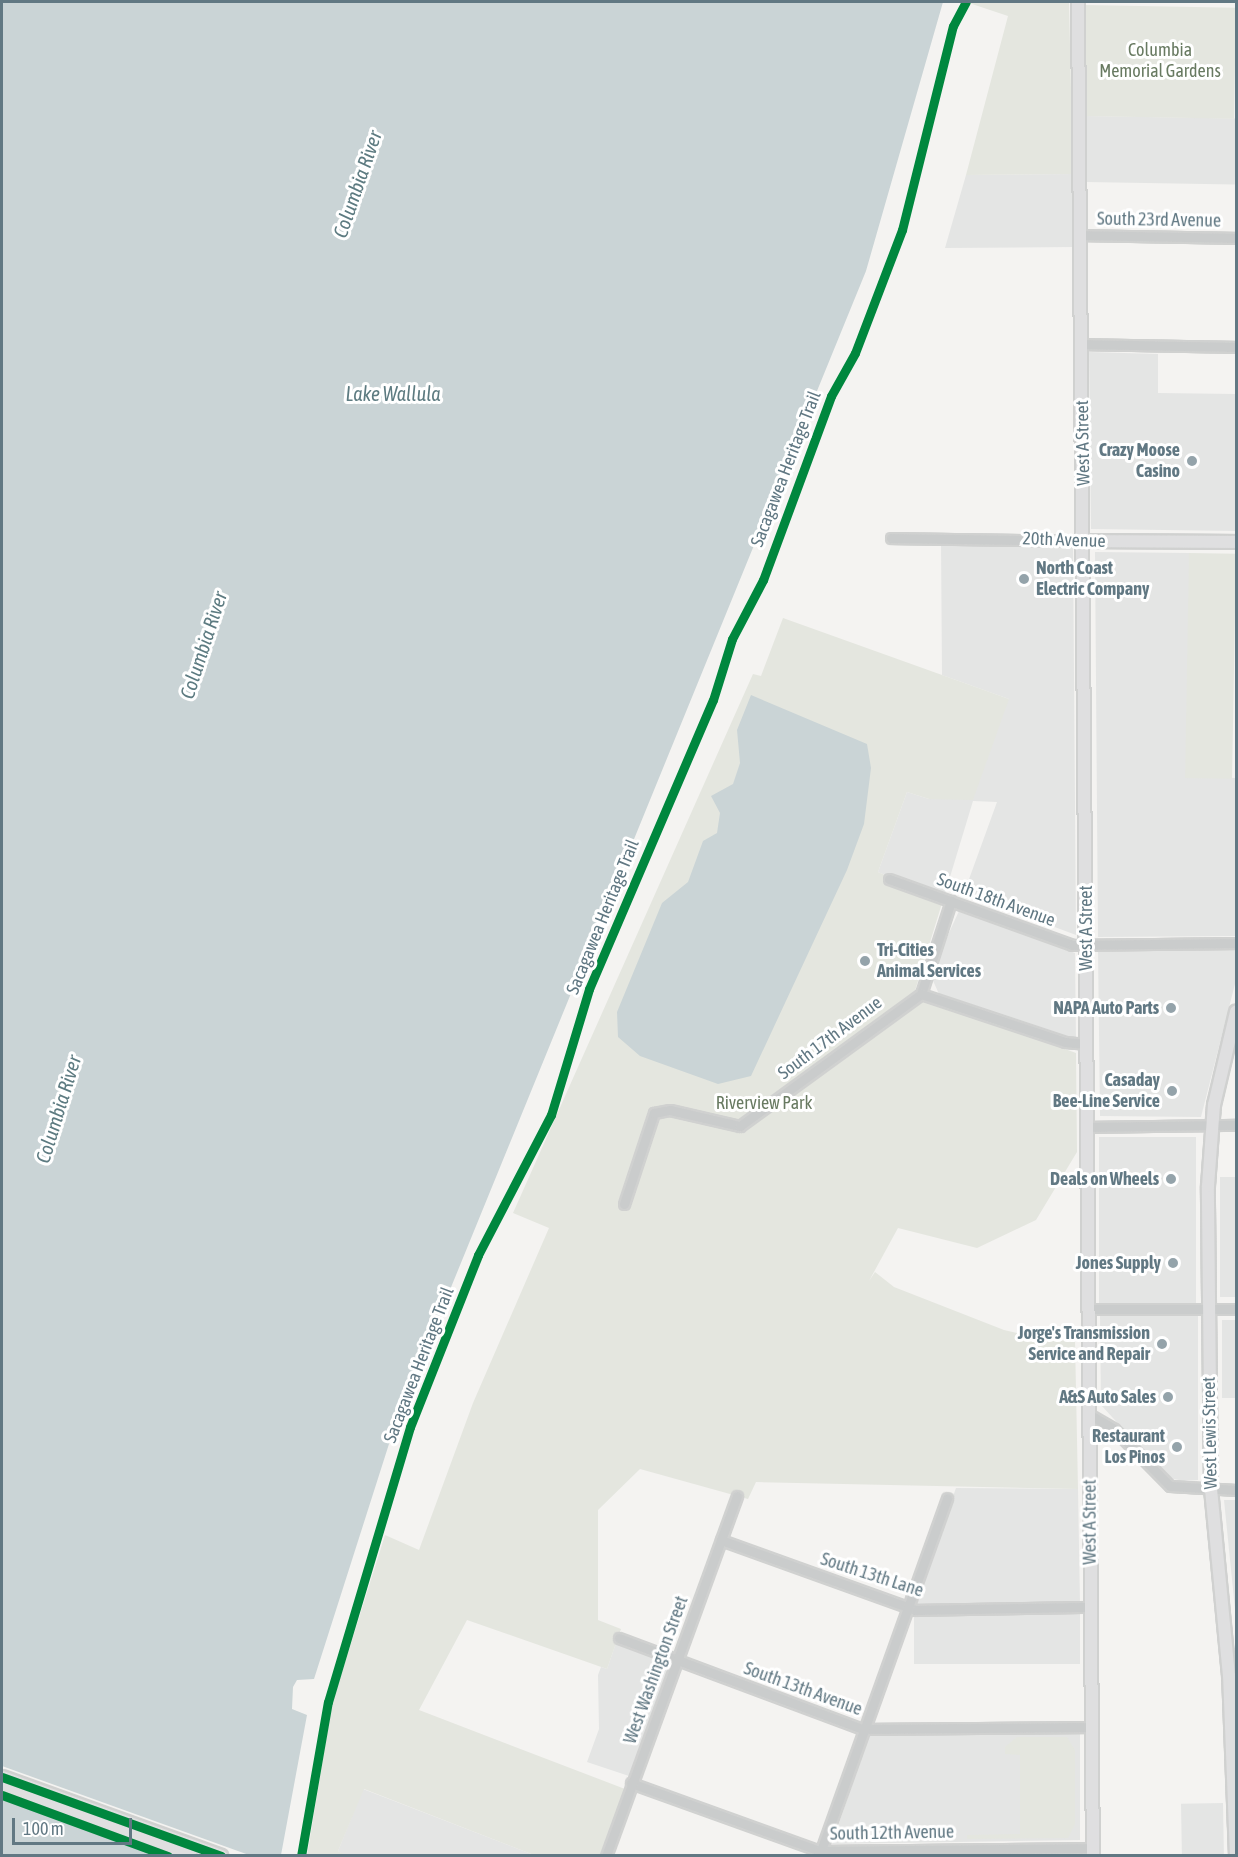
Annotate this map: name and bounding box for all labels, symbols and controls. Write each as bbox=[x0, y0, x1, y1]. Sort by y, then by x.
park label: Columbia Memorial Gardens bbox=[1099, 40, 1221, 82]
water label: Columbia River bbox=[328, 127, 386, 241]
street label: South 23rd Avenue bbox=[1097, 208, 1221, 232]
water label: Lake Wallula bbox=[345, 381, 441, 405]
street label: Sacagawea Heritage Trail bbox=[746, 388, 826, 550]
street label: West A Street bbox=[1071, 400, 1095, 486]
place label: Crazy Moose Casino bbox=[1099, 440, 1180, 482]
marker: Crazy Moose Casino bbox=[1185, 454, 1199, 468]
street label: 20th Avenue bbox=[1022, 528, 1106, 552]
place label: North Coast Electric Company bbox=[1036, 558, 1149, 600]
marker: North Coast Electric Company bbox=[1017, 572, 1031, 586]
water label: Columbia River bbox=[174, 588, 232, 702]
street label: Sacagawea Heritage Trail bbox=[562, 836, 644, 998]
street label: South 18th Avenue bbox=[934, 869, 1058, 931]
street label: West A Street bbox=[1075, 885, 1097, 971]
place label: Tri-Cities Animal Services bbox=[877, 940, 981, 982]
marker: Tri-Cities Animal Services bbox=[858, 954, 872, 968]
street label: South 17th Avenue bbox=[774, 992, 886, 1084]
place label: NAPA Auto Parts bbox=[1053, 997, 1159, 1019]
marker: NAPA Auto Parts bbox=[1164, 1001, 1178, 1015]
water label: Columbia River bbox=[30, 1052, 86, 1166]
place label: Casaday Bee-Line Service bbox=[1053, 1070, 1160, 1112]
marker: Casaday Bee-Line Service bbox=[1165, 1084, 1179, 1098]
park label: Riverview Park bbox=[716, 1092, 812, 1114]
place label: Deals on Wheels bbox=[1050, 1168, 1159, 1190]
marker: Deals on Wheels bbox=[1164, 1172, 1178, 1186]
place label: Jones Supply bbox=[1076, 1252, 1161, 1274]
marker: Jones Supply bbox=[1166, 1256, 1180, 1270]
street label: Sacagawea Heritage Trail bbox=[379, 1284, 459, 1446]
place label: Jorge's Transmission Service and Repair bbox=[1018, 1323, 1150, 1366]
marker: Jorge's Transmission Service and Repair bbox=[1155, 1337, 1169, 1351]
street label: West Lewis Street bbox=[1198, 1376, 1222, 1490]
place label: A&S Auto Sales bbox=[1059, 1386, 1156, 1408]
marker: A&S Auto Sales bbox=[1161, 1390, 1175, 1404]
place label: Restaurant Los Pinos bbox=[1092, 1426, 1165, 1468]
marker: Restaurant Los Pinos bbox=[1170, 1440, 1184, 1454]
street label: West A Street bbox=[1079, 1479, 1101, 1565]
street label: South 13th Lane bbox=[818, 1548, 926, 1602]
street label: West Washington Street bbox=[619, 1593, 693, 1747]
street label: South 13th Avenue bbox=[741, 1658, 865, 1720]
scale bar bbox=[15, 1806, 135, 1844]
text: 100 m bbox=[23, 1818, 64, 1839]
street label: South 12th Avenue bbox=[830, 1821, 954, 1845]

